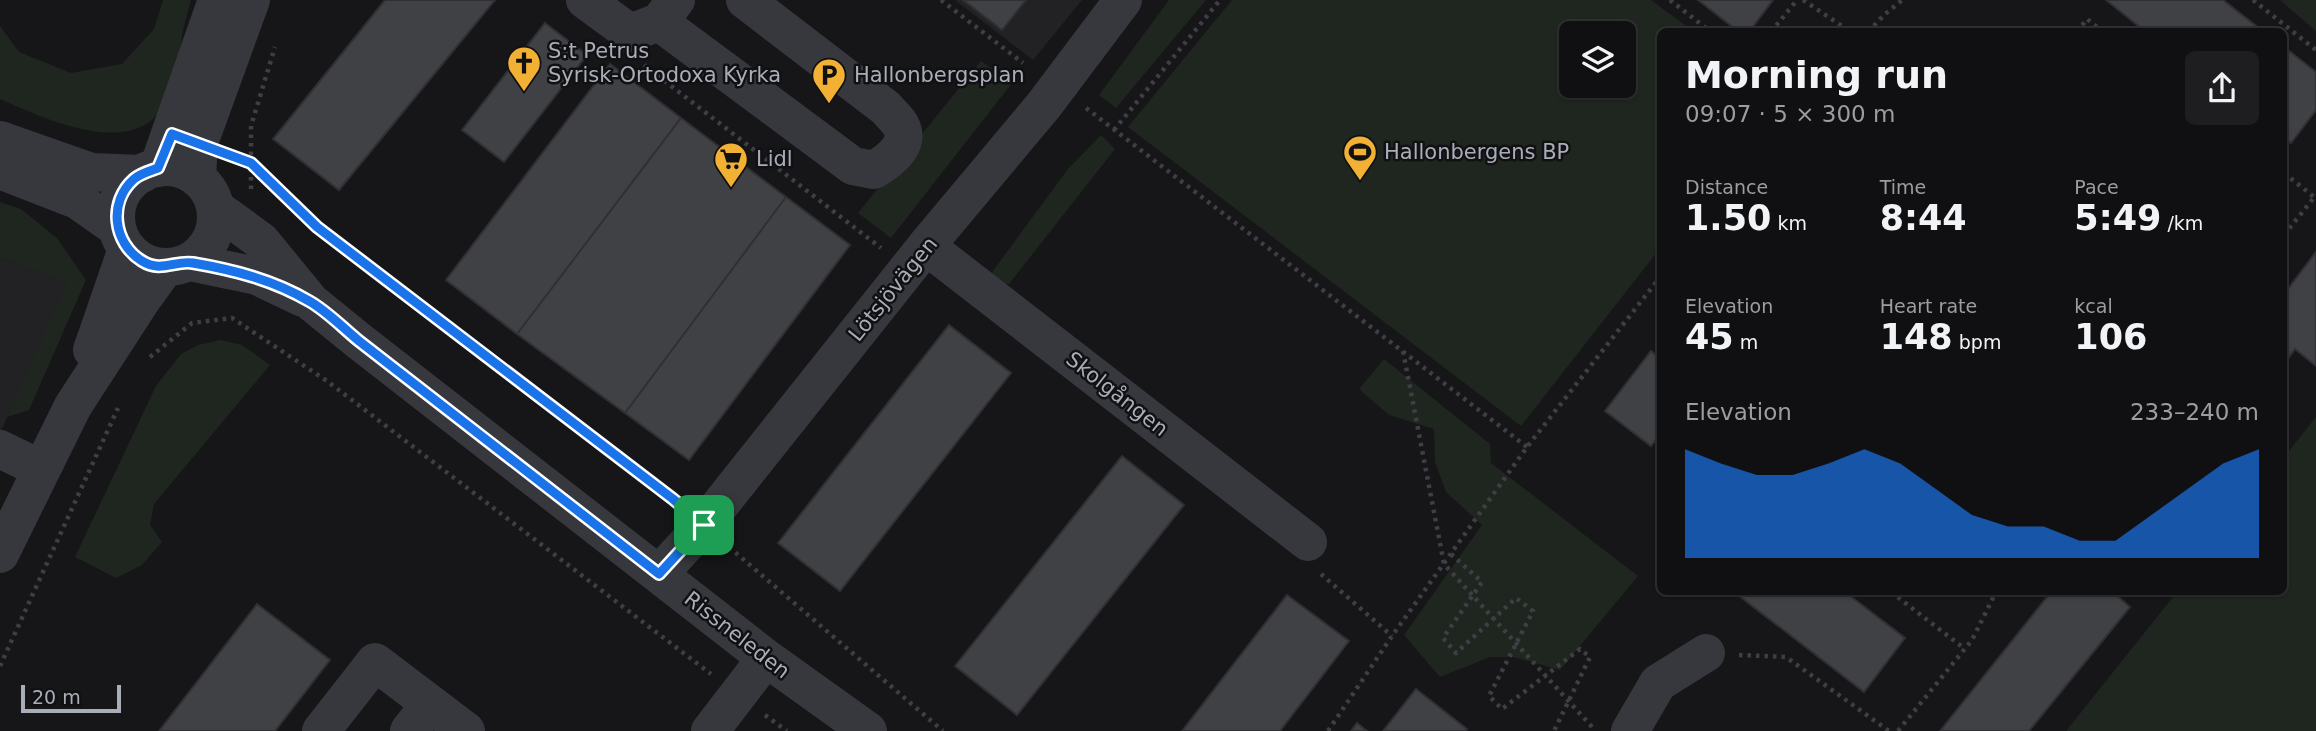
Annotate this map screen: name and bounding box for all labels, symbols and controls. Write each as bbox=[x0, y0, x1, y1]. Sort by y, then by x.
map controls bbox=[1559, 21, 1636, 98]
button: layers bbox=[1559, 21, 1636, 98]
place label: S:t Petrus Syrisk-Ortodoxa Kyrka bbox=[548, 39, 781, 87]
church icon: S:t Petrus Syrisk-Ortodoxa Kyrka bbox=[505, 44, 543, 93]
button: share bbox=[2185, 51, 2259, 125]
text: Morning run bbox=[1685, 53, 1948, 97]
parking icon: Hallonbergsplan bbox=[810, 56, 848, 105]
place label: Hallonbergsplan bbox=[854, 63, 1025, 87]
text: 09:07 · 5 × 300 m bbox=[1685, 101, 1895, 127]
sports icon: Hallonbergens BP bbox=[1341, 133, 1379, 182]
supermarket icon: Lidl bbox=[712, 140, 750, 189]
place label: Hallonbergens BP bbox=[1384, 140, 1569, 164]
place label: Lidl bbox=[756, 147, 793, 171]
text: Distance bbox=[1685, 176, 1768, 198]
text: Time bbox=[1880, 176, 1926, 198]
text: Pace bbox=[2074, 176, 2119, 198]
text: 1.50 bbox=[1685, 198, 1771, 238]
text: 8:44 bbox=[1880, 198, 1967, 238]
text: 5:49 bbox=[2074, 198, 2161, 238]
text: km bbox=[1771, 212, 1807, 234]
text: /km bbox=[2161, 212, 2203, 234]
street label: Lötsjövägen bbox=[844, 232, 942, 346]
text: Elevation bbox=[1685, 295, 1773, 317]
text: Heart rate bbox=[1880, 295, 1977, 317]
text: kcal bbox=[2074, 295, 2113, 317]
text: 45 bbox=[1685, 317, 1734, 357]
text: 148 bbox=[1880, 317, 1953, 357]
text: 106 bbox=[2074, 317, 2147, 357]
text: m bbox=[1734, 331, 1758, 353]
text: bpm bbox=[1953, 331, 2001, 353]
street label: Skolgången bbox=[1061, 346, 1173, 441]
text: Elevation bbox=[1685, 399, 1792, 425]
text: 233–240 m bbox=[2130, 399, 2259, 425]
pin bbox=[674, 495, 734, 555]
icon: arrive bbox=[685, 506, 723, 544]
street label: Rissneleden bbox=[680, 586, 794, 684]
scale bar bbox=[21, 682, 121, 714]
text: 20 m bbox=[32, 686, 81, 708]

